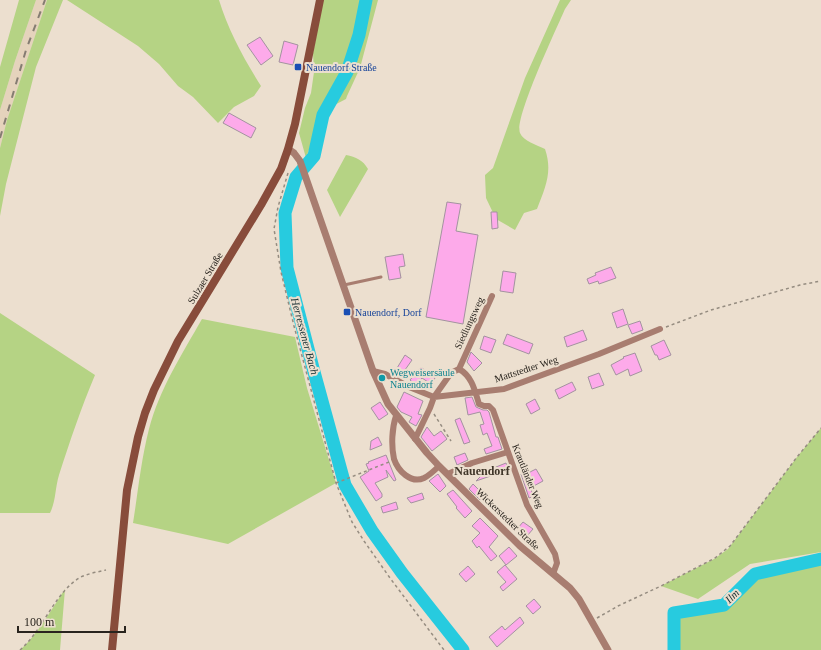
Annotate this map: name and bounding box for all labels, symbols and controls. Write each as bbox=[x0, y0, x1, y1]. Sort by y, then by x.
marker: Nauendorf Straße bbox=[293, 62, 303, 72]
place label: Nauendorf Straße bbox=[306, 62, 377, 73]
street label: Sulzaer Straße bbox=[185, 250, 225, 306]
water label: Herressener Bach bbox=[289, 295, 321, 376]
street label: Siedlungsweg bbox=[452, 295, 486, 351]
marker: Nauendorf, Dorf bbox=[342, 307, 352, 317]
place label: Nauendorf, Dorf bbox=[355, 307, 422, 318]
street label: Mattstedter Weg bbox=[493, 354, 559, 384]
place label: Wegweisersäule Nauendorf bbox=[390, 367, 455, 390]
marker: Wegweisersäule Nauendorf bbox=[377, 373, 387, 383]
street label: Krautländer Weg bbox=[510, 442, 546, 510]
district label: Nauendorf bbox=[454, 464, 511, 478]
street label: Wickerstedter Straße bbox=[474, 486, 542, 552]
water label: Ilm bbox=[722, 587, 741, 606]
scale bar bbox=[18, 608, 125, 634]
text: 100 m bbox=[24, 615, 55, 629]

